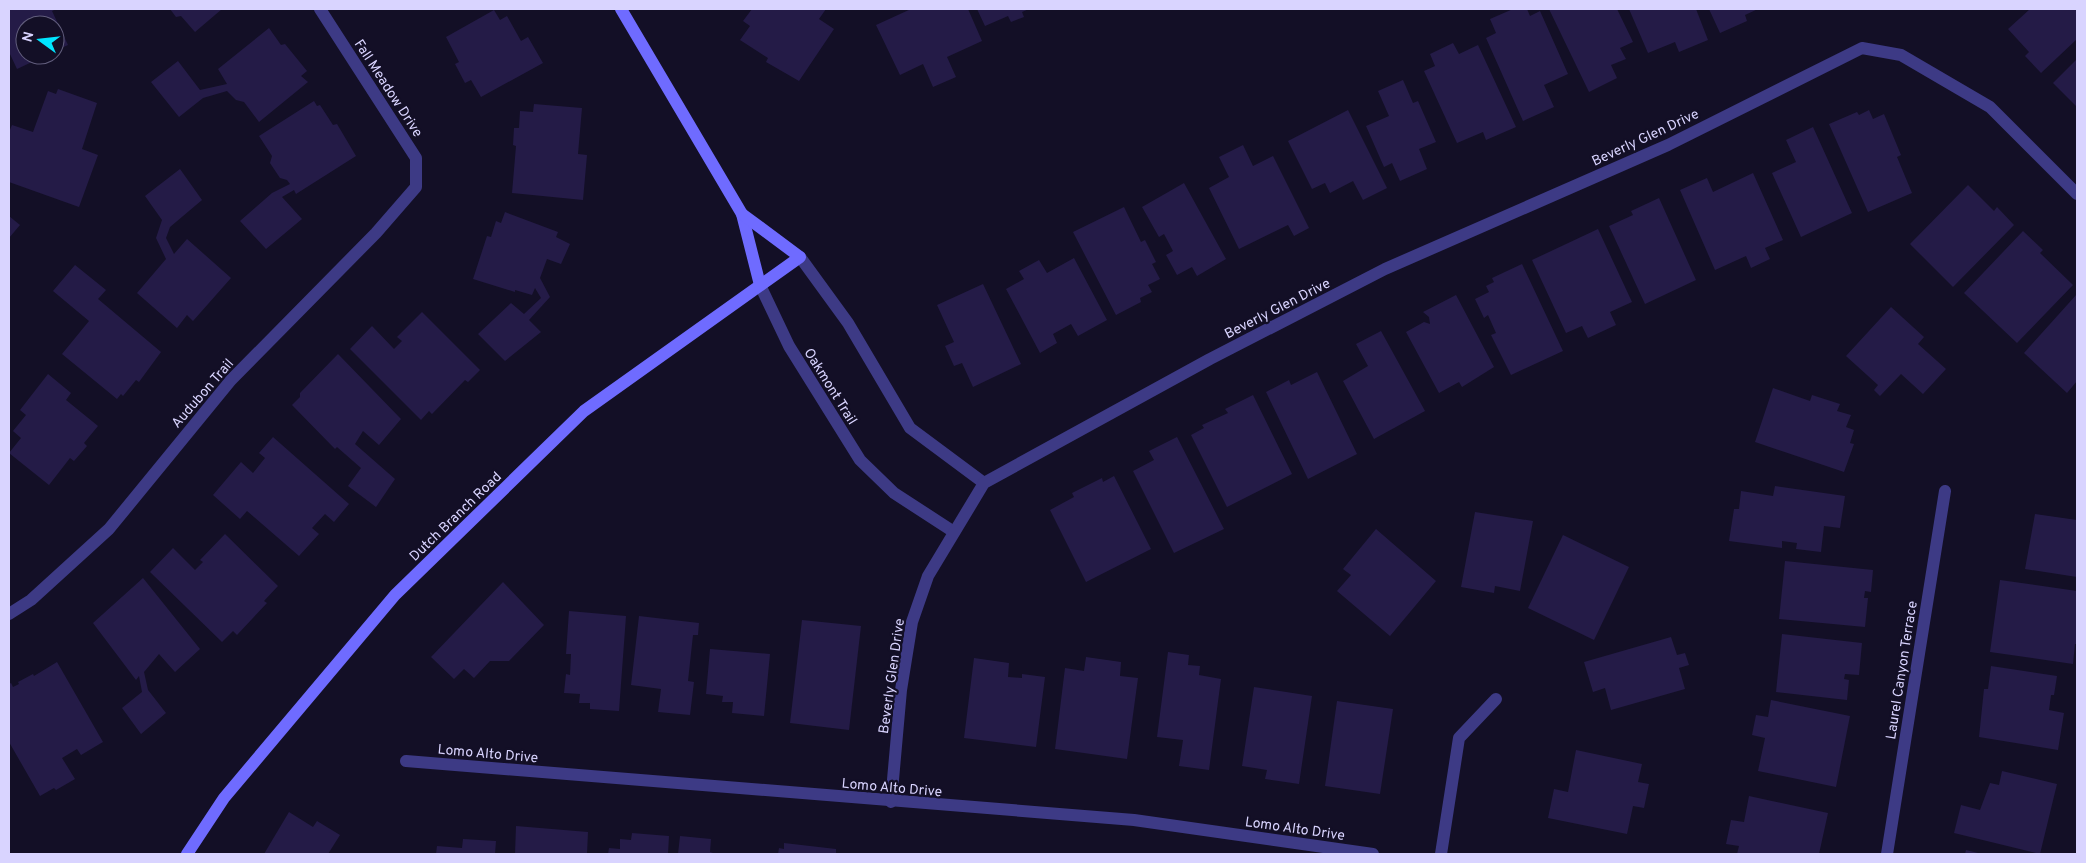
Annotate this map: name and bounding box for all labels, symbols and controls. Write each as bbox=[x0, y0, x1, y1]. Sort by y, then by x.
north arrow bbox=[15, 15, 65, 65]
text: N bbox=[19, 30, 38, 44]
street label: Fall Meadow Drive bbox=[350, 37, 426, 141]
street label: Beverly Glen Drive bbox=[1589, 106, 1702, 171]
street label: Beverly Glen Drive bbox=[1222, 275, 1333, 343]
street label: Oakmont Trail bbox=[799, 345, 860, 428]
street label: Audubon Trail bbox=[168, 356, 238, 432]
street label: Dutch Branch Road bbox=[406, 469, 506, 565]
street label: Laurel Canyon Terrace bbox=[1883, 600, 1922, 741]
street label: Beverly Glen Drive bbox=[876, 617, 909, 735]
street label: Lomo Alto Drive bbox=[437, 742, 539, 767]
street label: Lomo Alto Drive bbox=[841, 776, 943, 801]
street label: Lomo Alto Drive bbox=[1244, 814, 1346, 845]

